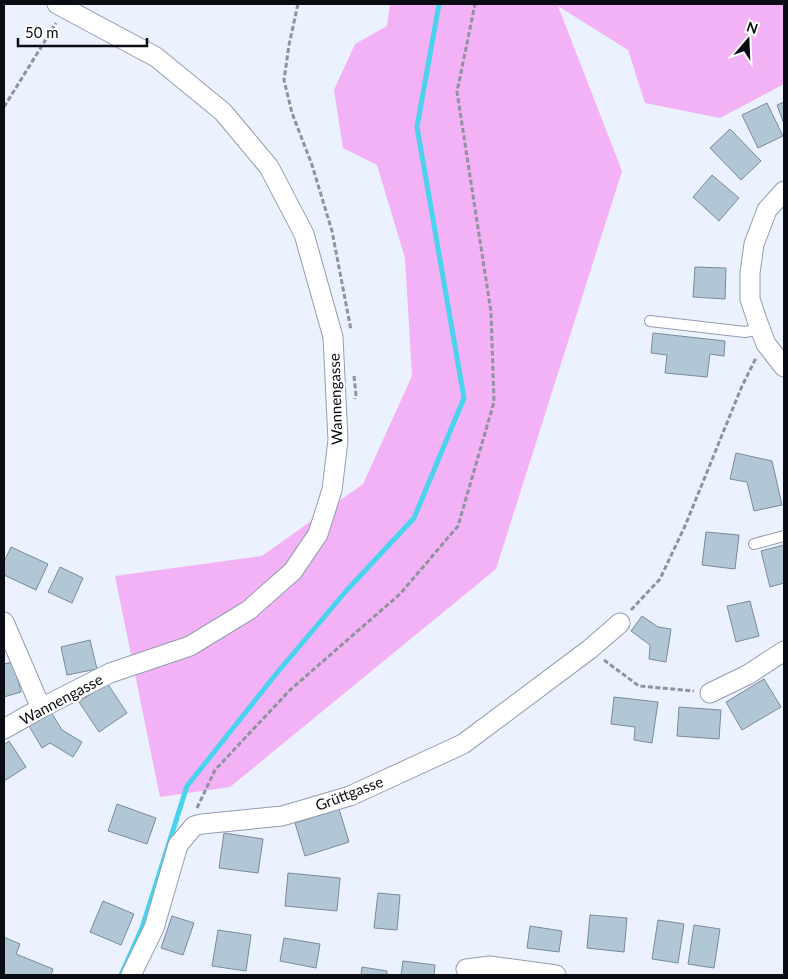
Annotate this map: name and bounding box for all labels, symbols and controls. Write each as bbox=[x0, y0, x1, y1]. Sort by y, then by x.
scale bar bbox=[18, 15, 146, 47]
north arrow bbox=[723, 15, 773, 65]
text: N bbox=[745, 17, 760, 37]
text: 50 m bbox=[25, 23, 59, 41]
street label: Wannengasse bbox=[324, 353, 346, 445]
street label: Wannengasse bbox=[16, 670, 106, 728]
street label: Grüttgasse bbox=[313, 772, 385, 814]

